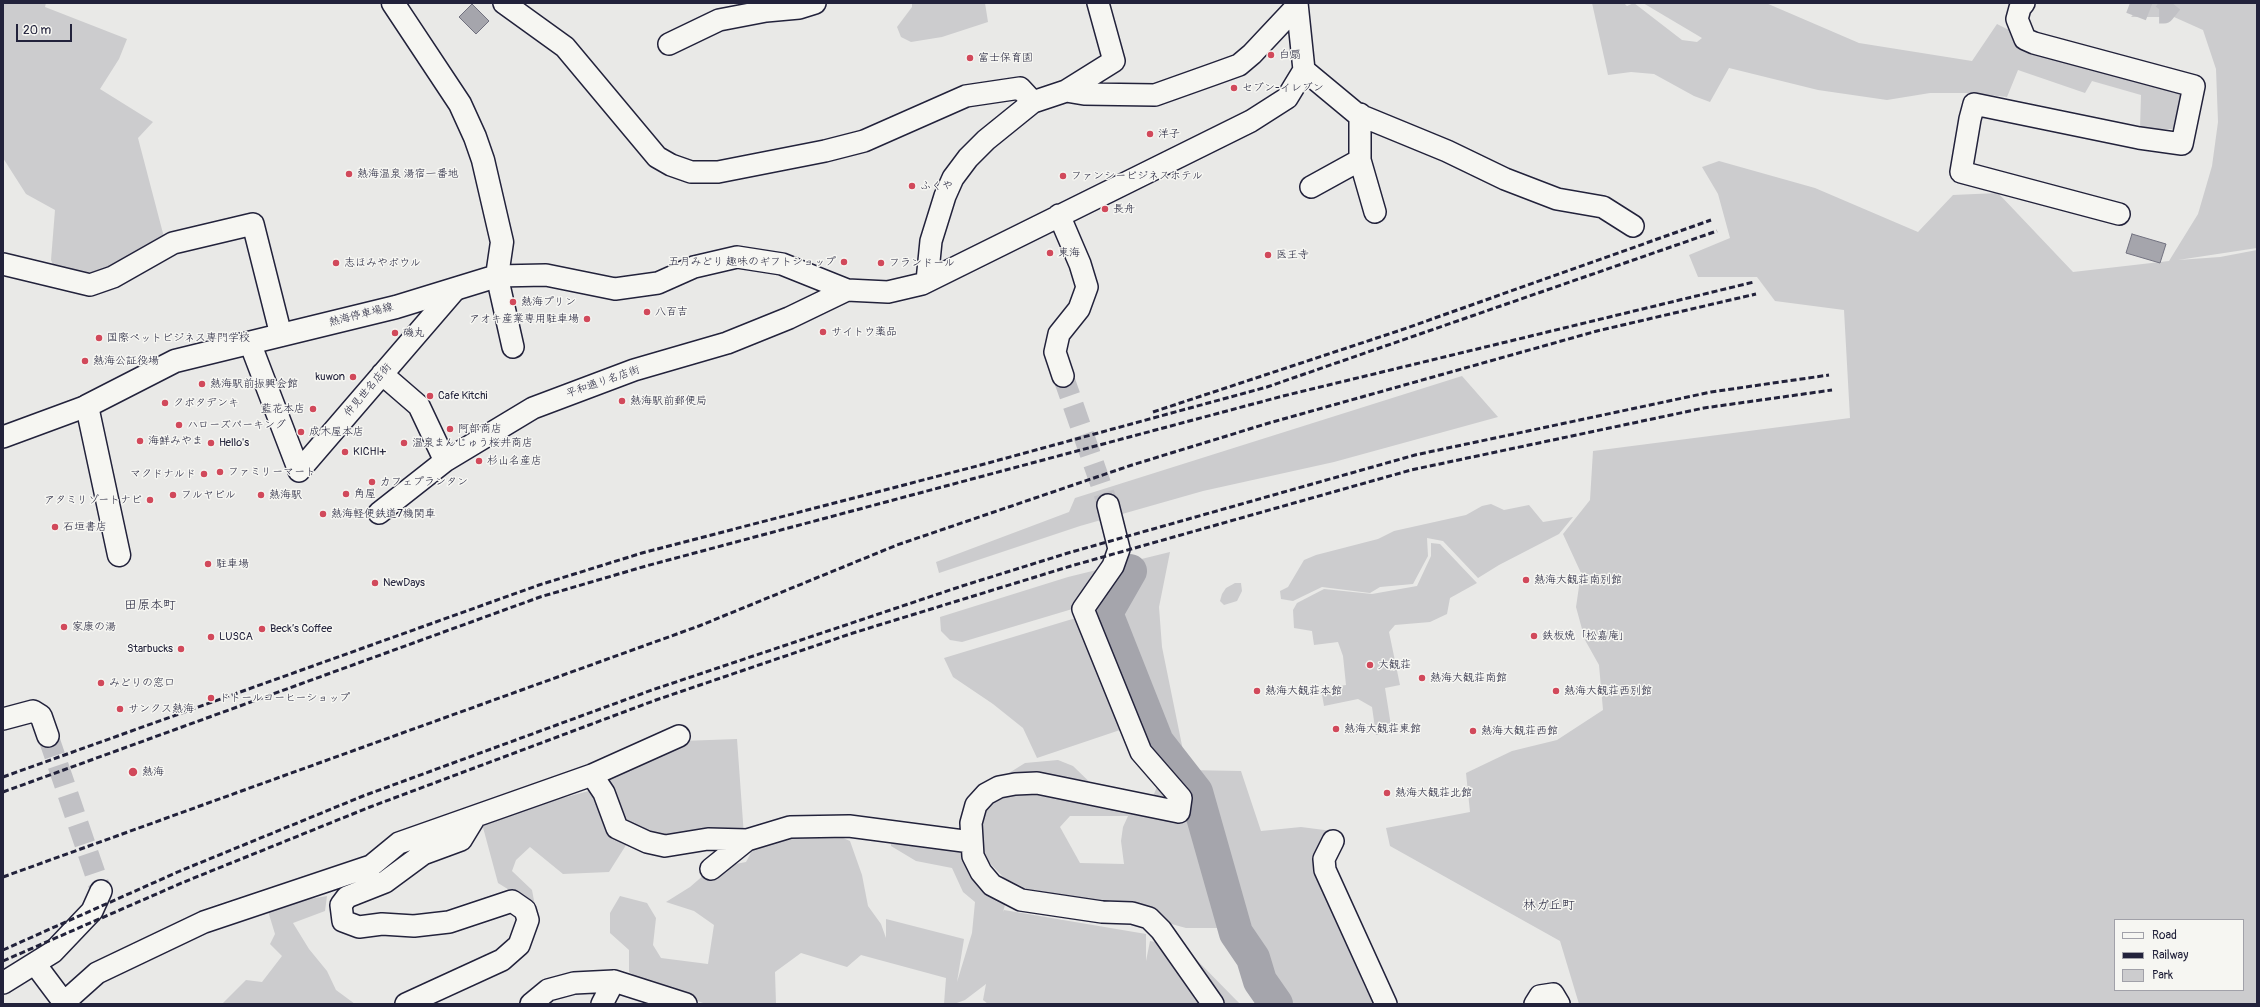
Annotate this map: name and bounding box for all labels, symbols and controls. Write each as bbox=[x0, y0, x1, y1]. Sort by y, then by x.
scale bar bbox=[18, 16, 74, 42]
text: 20 m bbox=[23, 23, 51, 38]
place label: 白扇 bbox=[1279, 48, 1301, 62]
marker: 白扇 bbox=[1266, 50, 1276, 60]
place label: 富士保育園 bbox=[978, 51, 1033, 65]
marker: 富士保育園 bbox=[965, 53, 975, 63]
place label: セブン-イレブン bbox=[1242, 81, 1324, 95]
marker: セブン-イレブン bbox=[1229, 83, 1239, 93]
place label: 洋子 bbox=[1158, 127, 1180, 141]
marker: 洋子 bbox=[1145, 129, 1155, 139]
place label: 熱海温泉 湯宿一番地 bbox=[357, 167, 458, 181]
marker: 熱海温泉 湯宿一番地 bbox=[344, 169, 354, 179]
place label: ファンシービジネスホテル bbox=[1071, 169, 1203, 183]
marker: ファンシービジネスホテル bbox=[1058, 171, 1068, 181]
place label: ふくや bbox=[920, 179, 953, 193]
marker: ふくや bbox=[907, 181, 917, 191]
place label: 長舟 bbox=[1113, 202, 1135, 216]
marker: 長舟 bbox=[1100, 204, 1110, 214]
place label: 東海 bbox=[1058, 246, 1080, 260]
marker: 東海 bbox=[1045, 248, 1055, 258]
place label: 医王寺 bbox=[1276, 248, 1309, 262]
marker: 医王寺 bbox=[1263, 250, 1273, 260]
place label: 五月みどり 趣味のギフトショップ bbox=[669, 255, 836, 269]
place label: 志ほみやボウル bbox=[344, 256, 421, 270]
place label: フランドール bbox=[889, 256, 955, 270]
marker: 五月みどり 趣味のギフトショップ bbox=[839, 257, 849, 267]
marker: 志ほみやボウル bbox=[331, 258, 341, 268]
marker: フランドール bbox=[876, 258, 886, 268]
place label: 熱海プリン bbox=[521, 295, 576, 309]
marker: 熱海プリン bbox=[508, 297, 518, 307]
street label: 熱海停車場線 bbox=[327, 301, 395, 329]
place label: 八百吉 bbox=[655, 305, 688, 319]
marker: 八百吉 bbox=[642, 307, 652, 317]
place label: アオキ産業専用駐車場 bbox=[469, 312, 579, 326]
marker: アオキ産業専用駐車場 bbox=[582, 314, 592, 324]
place label: サイトウ薬品 bbox=[831, 325, 897, 339]
place label: 磯丸 bbox=[403, 326, 425, 340]
marker: サイトウ薬品 bbox=[818, 327, 828, 337]
marker: 磯丸 bbox=[390, 328, 400, 338]
place label: 国際ペットビジネス専門学校 bbox=[107, 331, 250, 345]
marker: 国際ペットビジネス専門学校 bbox=[94, 333, 104, 343]
place label: 熱海公証役場 bbox=[93, 354, 159, 368]
marker: 熱海公証役場 bbox=[80, 356, 90, 366]
street label: 仲見世名店街 bbox=[341, 361, 395, 419]
street label: 平和通り名店街 bbox=[564, 363, 642, 401]
place label: kuwon bbox=[315, 370, 345, 384]
marker: kuwon bbox=[348, 372, 358, 382]
place label: 熱海駅前振興会館 bbox=[210, 377, 298, 391]
marker: 熱海駅前振興会館 bbox=[197, 379, 207, 389]
place label: Cafe Kitchi bbox=[438, 389, 487, 403]
marker: Cafe Kitchi bbox=[425, 391, 435, 401]
place label: 熱海駅前郵便局 bbox=[630, 394, 707, 408]
place label: クボタデンキ bbox=[173, 396, 239, 410]
marker: 熱海駅前郵便局 bbox=[617, 396, 627, 406]
marker: クボタデンキ bbox=[160, 398, 170, 408]
place label: 藍花本店 bbox=[261, 402, 305, 416]
marker: 藍花本店 bbox=[308, 404, 318, 414]
place label: ハローズパーキング bbox=[187, 418, 286, 432]
marker: ハローズパーキング bbox=[174, 420, 184, 430]
place label: 阿部商店 bbox=[458, 422, 502, 436]
marker: 阿部商店 bbox=[445, 424, 455, 434]
place label: 成木屋本店 bbox=[309, 425, 364, 439]
marker: 成木屋本店 bbox=[296, 427, 306, 437]
place label: 海鮮みやま bbox=[148, 434, 203, 448]
marker: 海鮮みやま bbox=[135, 436, 145, 446]
place label: Hello's bbox=[219, 436, 249, 450]
place label: 温泉まんじゅう桜井商店 bbox=[412, 436, 533, 450]
marker: Hello's bbox=[206, 438, 216, 448]
marker: 温泉まんじゅう桜井商店 bbox=[399, 438, 409, 448]
place label: KICHI+ bbox=[353, 445, 386, 459]
marker: KICHI+ bbox=[340, 447, 350, 457]
place label: 杉山名産店 bbox=[487, 454, 542, 468]
marker: 杉山名産店 bbox=[474, 456, 484, 466]
place label: ファミリーマート bbox=[228, 465, 316, 479]
place label: マクドナルド bbox=[130, 467, 196, 481]
marker: ファミリーマート bbox=[215, 467, 225, 477]
marker: マクドナルド bbox=[199, 469, 209, 479]
place label: カフェプランタン bbox=[380, 475, 468, 489]
marker: カフェプランタン bbox=[367, 477, 377, 487]
place label: 角屋 bbox=[354, 487, 376, 501]
place label: フルヤビル bbox=[181, 488, 236, 502]
place label: 熱海駅 bbox=[269, 488, 302, 502]
marker: 角屋 bbox=[341, 489, 351, 499]
marker: フルヤビル bbox=[168, 490, 178, 500]
marker: 熱海駅 bbox=[256, 490, 266, 500]
place label: アタミリゾートナビ bbox=[44, 493, 142, 507]
marker: アタミリゾートナビ bbox=[145, 495, 155, 505]
place label: 熱海軽便鉄道7機関車 bbox=[331, 507, 436, 521]
marker: 熱海軽便鉄道7機関車 bbox=[318, 509, 328, 519]
place label: 石垣書店 bbox=[63, 520, 107, 534]
marker: 石垣書店 bbox=[50, 522, 60, 532]
place label: 駐車場 bbox=[216, 557, 249, 571]
marker: 駐車場 bbox=[203, 559, 213, 569]
place label: 熱海大観荘南別館 bbox=[1534, 573, 1622, 587]
marker: 熱海大観荘南別館 bbox=[1521, 575, 1531, 585]
place label: NewDays bbox=[383, 576, 425, 590]
marker: NewDays bbox=[370, 578, 380, 588]
district label: 田原本町 bbox=[124, 598, 176, 614]
place label: 家康の湯 bbox=[72, 620, 116, 634]
marker: 家康の湯 bbox=[59, 622, 69, 632]
place label: Beck’s Coffee bbox=[270, 622, 332, 636]
marker: Beck’s Coffee bbox=[257, 624, 267, 634]
place label: 鉄板焼「松嘉庵」 bbox=[1542, 629, 1630, 643]
place label: LUSCA bbox=[219, 630, 253, 644]
marker: 鉄板焼「松嘉庵」 bbox=[1529, 631, 1539, 641]
marker: LUSCA bbox=[206, 632, 216, 642]
place label: Starbucks bbox=[127, 642, 173, 656]
marker: Starbucks bbox=[176, 644, 186, 654]
place label: 大観荘 bbox=[1378, 658, 1411, 672]
marker: 大観荘 bbox=[1365, 660, 1375, 670]
place label: 熱海大観荘南館 bbox=[1430, 671, 1507, 685]
marker: 熱海大観荘南館 bbox=[1417, 673, 1427, 683]
place label: みどりの窓口 bbox=[109, 676, 175, 690]
marker: みどりの窓口 bbox=[96, 678, 106, 688]
place label: 熱海大観荘本館 bbox=[1265, 684, 1342, 698]
place label: 熱海大観荘西別館 bbox=[1564, 684, 1652, 698]
marker: 熱海大観荘本館 bbox=[1252, 686, 1262, 696]
marker: 熱海大観荘西別館 bbox=[1551, 686, 1561, 696]
place label: ドトールコーヒーショップ bbox=[219, 691, 350, 705]
marker: ドトールコーヒーショップ bbox=[206, 693, 216, 703]
place label: サンクス熱海 bbox=[128, 702, 194, 716]
marker: サンクス熱海 bbox=[115, 704, 125, 714]
place label: 熱海大観荘東館 bbox=[1344, 722, 1421, 736]
marker: 熱海大観荘東館 bbox=[1331, 724, 1341, 734]
place label: 熱海大観荘西館 bbox=[1481, 724, 1558, 738]
marker: 熱海大観荘西館 bbox=[1468, 726, 1478, 736]
place label: 熱海 bbox=[142, 765, 164, 779]
marker: 熱海 bbox=[127, 766, 139, 778]
place label: 熱海大観荘北館 bbox=[1395, 786, 1472, 800]
marker: 熱海大観荘北館 bbox=[1382, 788, 1392, 798]
district label: 林ガ丘町 bbox=[1523, 898, 1575, 914]
legend bbox=[2114, 919, 2244, 991]
text: Road bbox=[2152, 928, 2177, 943]
text: Railway bbox=[2152, 948, 2188, 963]
text: Park bbox=[2152, 968, 2173, 983]

